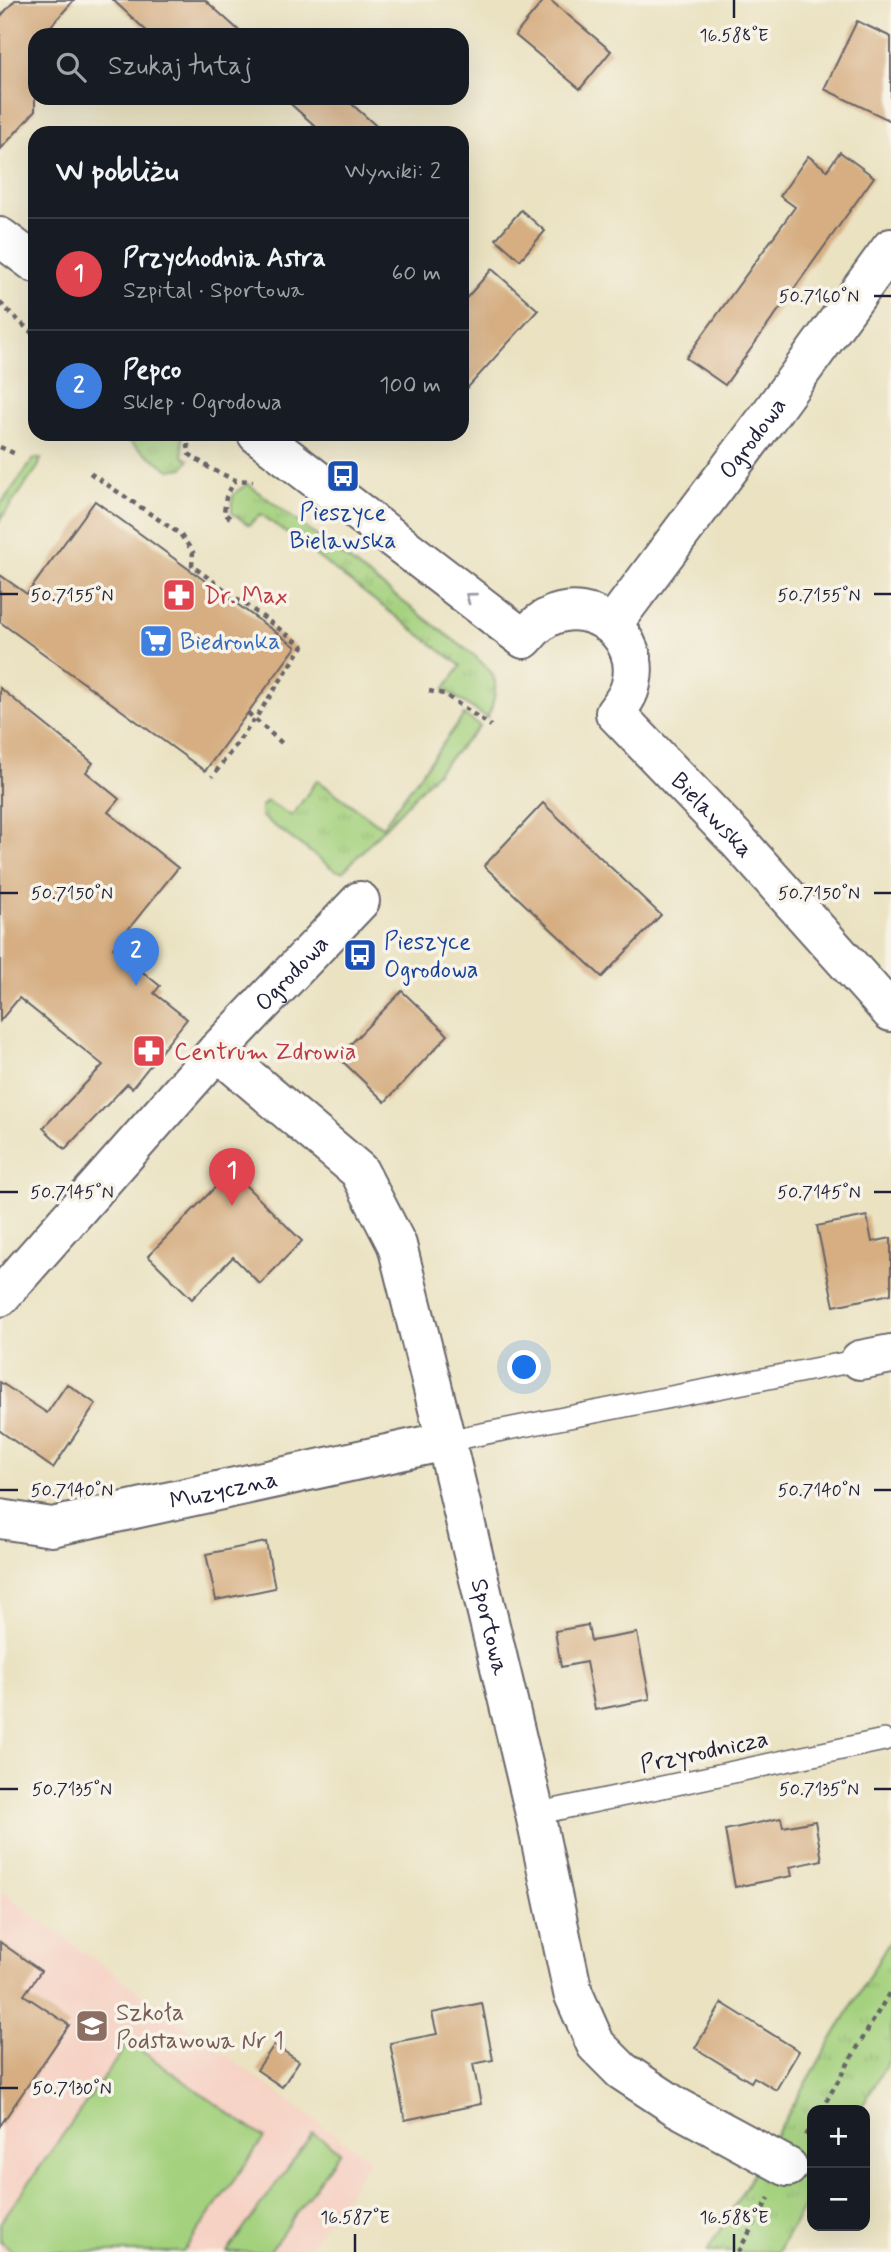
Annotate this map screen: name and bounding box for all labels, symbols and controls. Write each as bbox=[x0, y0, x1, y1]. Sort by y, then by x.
text: 16.588°E bbox=[699, 24, 769, 48]
search box bbox=[28, 28, 469, 105]
icon: search bbox=[52, 48, 90, 86]
text: Szukaj tutaj bbox=[108, 50, 252, 84]
text: W pobliżu bbox=[56, 152, 179, 191]
text: Wyniki: 2 bbox=[345, 157, 441, 187]
text: Przychodnia Astra bbox=[123, 242, 326, 276]
text: 1 bbox=[74, 259, 84, 289]
text: 60 m bbox=[392, 259, 441, 289]
text: Szpital · Sportowa bbox=[123, 276, 304, 306]
text: 50.7160°N bbox=[779, 285, 859, 309]
text: Pepco bbox=[123, 354, 181, 388]
text: 2 bbox=[73, 371, 85, 401]
text: 100 m bbox=[379, 371, 441, 401]
text: Sklep · Ogrodowa bbox=[123, 388, 282, 418]
street label: Ogrodowa bbox=[713, 392, 794, 486]
bus stop icon: Pieszyce Bielawska bbox=[324, 457, 362, 495]
place label: Pieszyce Bielawska bbox=[289, 498, 397, 557]
pharmacy icon: Dr. Max bbox=[160, 576, 198, 614]
place label: Dr. Max bbox=[204, 581, 288, 612]
text: 50.7155°N bbox=[31, 584, 113, 608]
text: 50.7155°N bbox=[778, 584, 860, 608]
one-way arrow bbox=[466, 593, 478, 606]
supermarket icon: Biedronka bbox=[137, 622, 175, 660]
place label: Biedronka bbox=[180, 627, 281, 658]
street label: Bielawska bbox=[663, 766, 760, 865]
text: 50.7150°N bbox=[31, 882, 113, 906]
text: 50.7150°N bbox=[778, 882, 860, 906]
place label: Pieszyce Ogrodowa bbox=[384, 927, 478, 986]
pin: 2 bbox=[113, 928, 159, 986]
street label: Ogrodowa bbox=[249, 929, 336, 1019]
bus stop icon: Pieszyce Ogrodowa bbox=[341, 936, 379, 974]
pharmacy icon: Centrum Zdrowia bbox=[130, 1032, 168, 1070]
place label: Centrum Zdrowia bbox=[174, 1037, 356, 1068]
pin: 1 bbox=[209, 1148, 255, 1206]
text: 50.7145°N bbox=[30, 1181, 114, 1205]
text: 50.7145°N bbox=[777, 1181, 861, 1205]
your location bbox=[507, 1350, 541, 1384]
street label: Muzyczna bbox=[167, 1464, 281, 1518]
text: 50.7140°N bbox=[31, 1479, 113, 1503]
text: 50.7140°N bbox=[778, 1479, 860, 1503]
street label: Sportowa bbox=[462, 1576, 515, 1679]
street label: Przyrodnicza bbox=[638, 1724, 771, 1781]
text: 50.7135°N bbox=[32, 1778, 112, 1802]
text: 50.7135°N bbox=[779, 1778, 859, 1802]
place label: Szkoła Podstawowa Nr 1 bbox=[116, 1998, 284, 2057]
school or university icon: Szkoła Podstawowa Nr 1 bbox=[73, 2007, 111, 2045]
text: 50.7130°N bbox=[32, 2077, 112, 2101]
map controls bbox=[807, 2105, 870, 2231]
button: + bbox=[807, 2105, 870, 2168]
button: − bbox=[807, 2168, 870, 2231]
text: 16.587°E bbox=[320, 2206, 390, 2230]
text: 16.588°E bbox=[699, 2206, 769, 2230]

